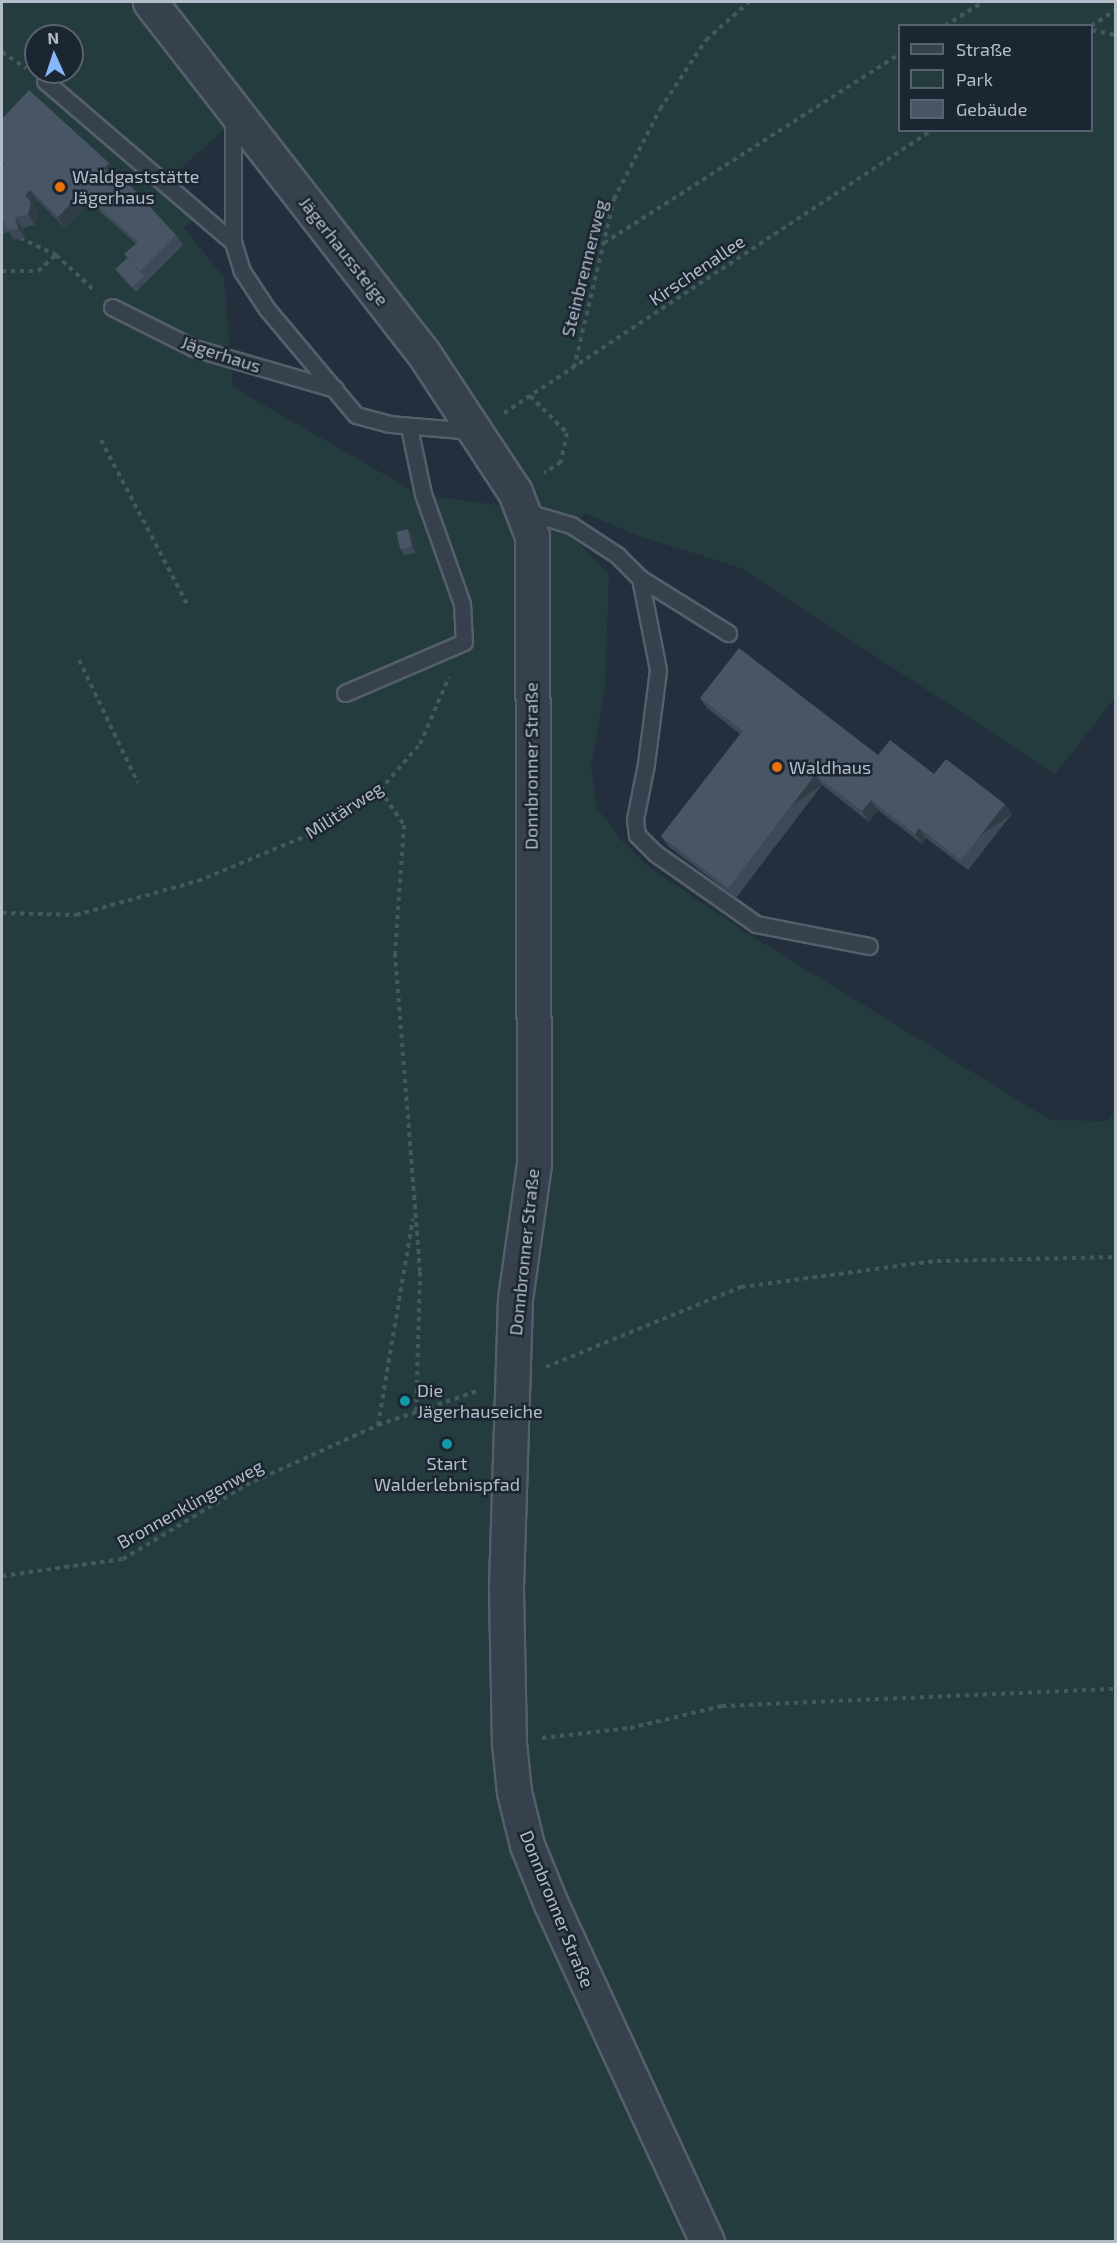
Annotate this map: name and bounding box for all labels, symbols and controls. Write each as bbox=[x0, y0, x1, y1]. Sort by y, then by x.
north arrow bbox=[24, 24, 84, 84]
legend bbox=[898, 24, 1093, 132]
text: N bbox=[47, 28, 59, 47]
text: Straße bbox=[956, 38, 1012, 60]
text: Park bbox=[956, 68, 993, 90]
text: Gebäude bbox=[956, 98, 1027, 120]
place label: Waldgaststätte Jägerhaus bbox=[72, 166, 199, 208]
marker: Waldgaststätte Jägerhaus bbox=[53, 180, 67, 194]
street label: Jägerhaussteige bbox=[295, 192, 393, 310]
street label: Steinbrennerweg bbox=[557, 197, 611, 339]
street label: Kirschenallee bbox=[645, 230, 749, 310]
street label: Jägerhaus bbox=[178, 331, 264, 377]
street label: Donnbronner Straße bbox=[520, 682, 542, 850]
place label: Waldhaus bbox=[789, 756, 871, 778]
marker: Waldhaus bbox=[770, 760, 784, 774]
street label: Militärweg bbox=[301, 777, 387, 843]
street label: Donnbronner Straße bbox=[504, 1167, 544, 1337]
place label: Die Jägerhauseiche bbox=[417, 1380, 543, 1422]
marker: Die Jägerhauseiche bbox=[398, 1394, 412, 1408]
marker: Start Walderlebnispfad bbox=[440, 1437, 454, 1451]
place label: Start Walderlebnispfad bbox=[374, 1453, 520, 1496]
street label: Bronnenklingenweg bbox=[113, 1455, 267, 1553]
street label: Donnbronner Straße bbox=[515, 1827, 599, 1991]

